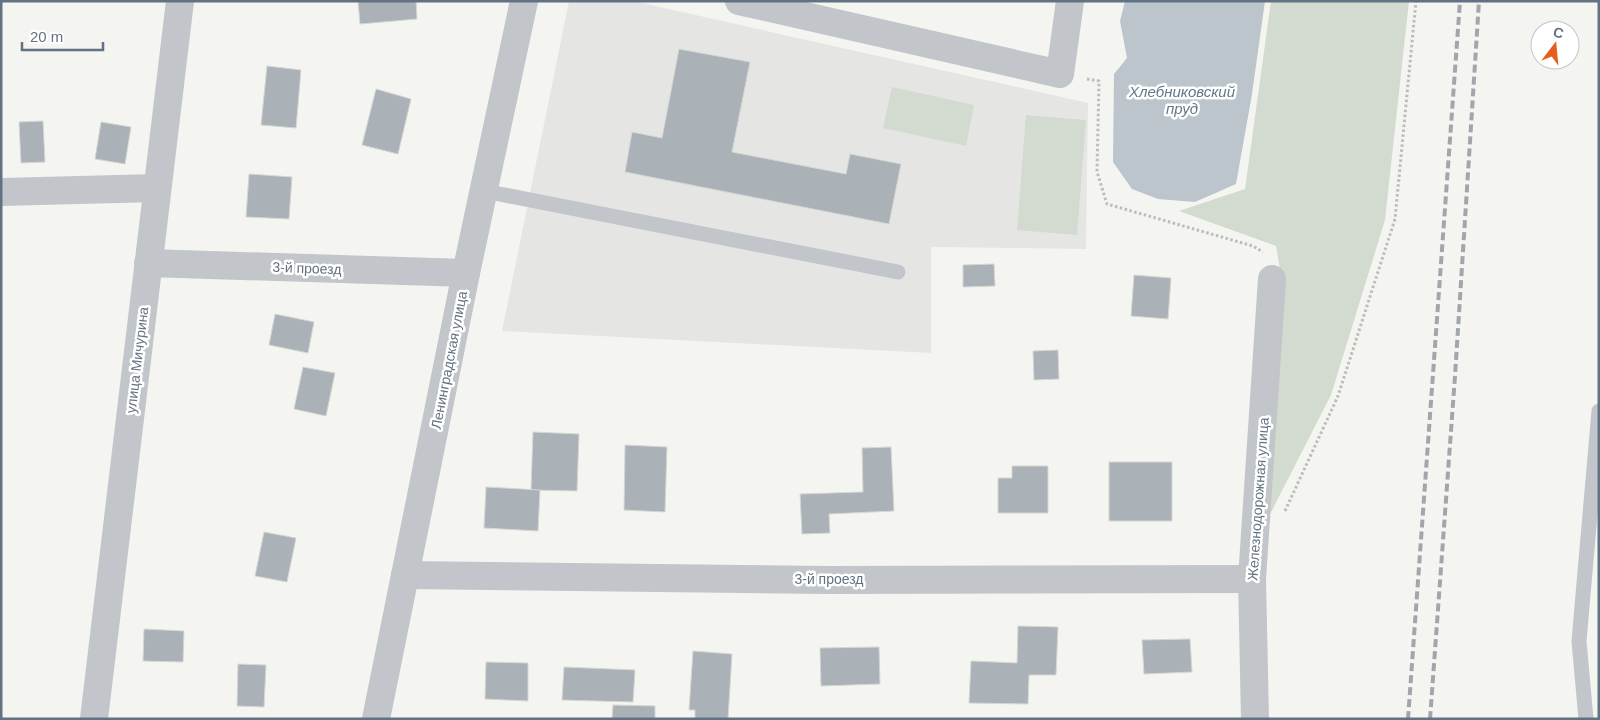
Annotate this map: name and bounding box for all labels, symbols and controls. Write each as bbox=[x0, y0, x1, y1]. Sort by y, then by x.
scale bar bbox=[22, 20, 104, 52]
north arrow bbox=[1530, 20, 1580, 70]
text: С bbox=[1552, 23, 1566, 42]
text: 20 m bbox=[30, 28, 63, 45]
water label: Хлебниковский пруд bbox=[1128, 83, 1236, 117]
street label: 3-й проезд bbox=[272, 259, 342, 277]
street label: Ленинградская улица bbox=[428, 289, 470, 430]
street label: улица Мичурина bbox=[123, 306, 151, 414]
street label: Железнодорожная улица bbox=[1244, 417, 1272, 581]
street label: 3-й проезд bbox=[794, 571, 864, 587]

